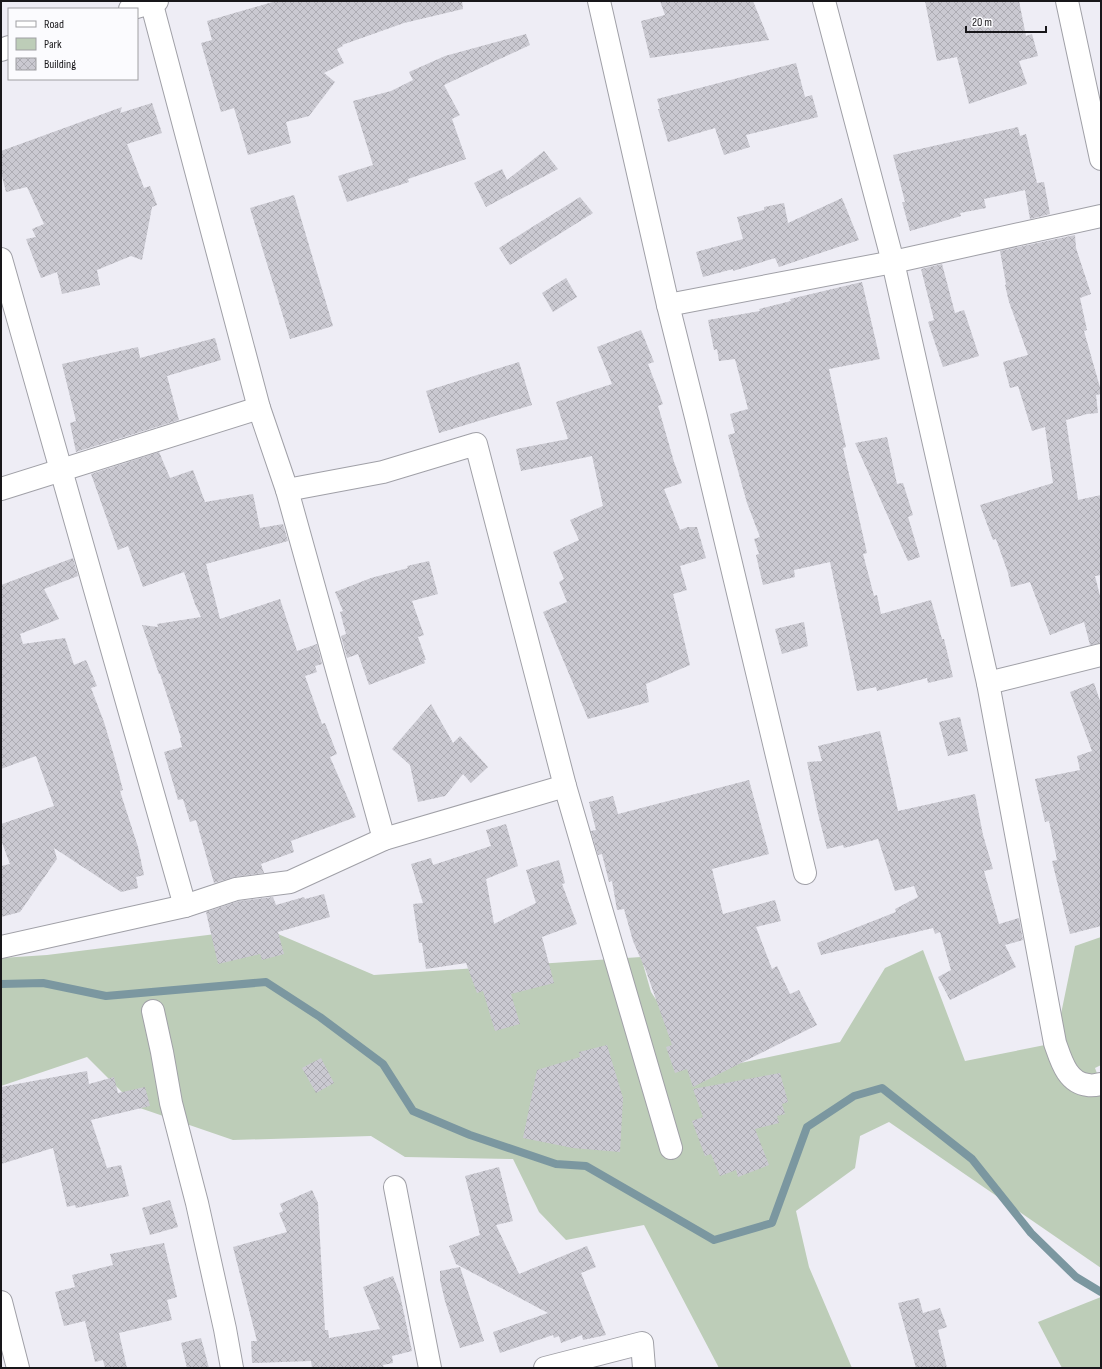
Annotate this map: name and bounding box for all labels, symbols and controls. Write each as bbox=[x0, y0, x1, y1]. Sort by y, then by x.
legend bbox=[8, 8, 138, 80]
scale bar bbox=[966, 8, 1046, 34]
text: 20 m bbox=[972, 15, 992, 30]
text: Road bbox=[44, 17, 64, 32]
text: Park bbox=[44, 37, 62, 52]
text: Building bbox=[44, 57, 76, 72]

